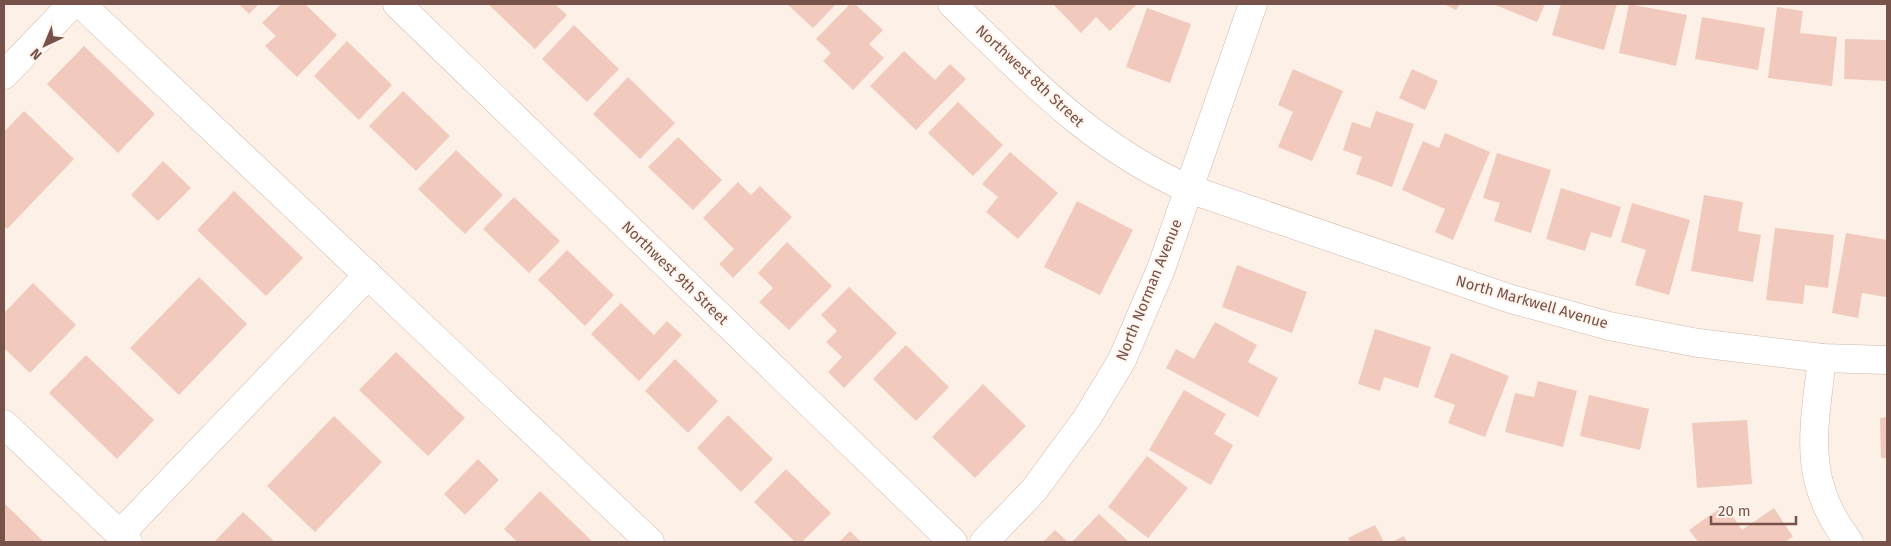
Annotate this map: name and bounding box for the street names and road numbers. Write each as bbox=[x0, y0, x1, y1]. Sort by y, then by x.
street label: Northwest 8th Street bbox=[972, 21, 1088, 131]
street label: North Norman Avenue bbox=[1112, 216, 1186, 364]
street label: Northwest 9th Street bbox=[618, 218, 732, 329]
street label: North Markwell Avenue bbox=[1454, 272, 1610, 332]

